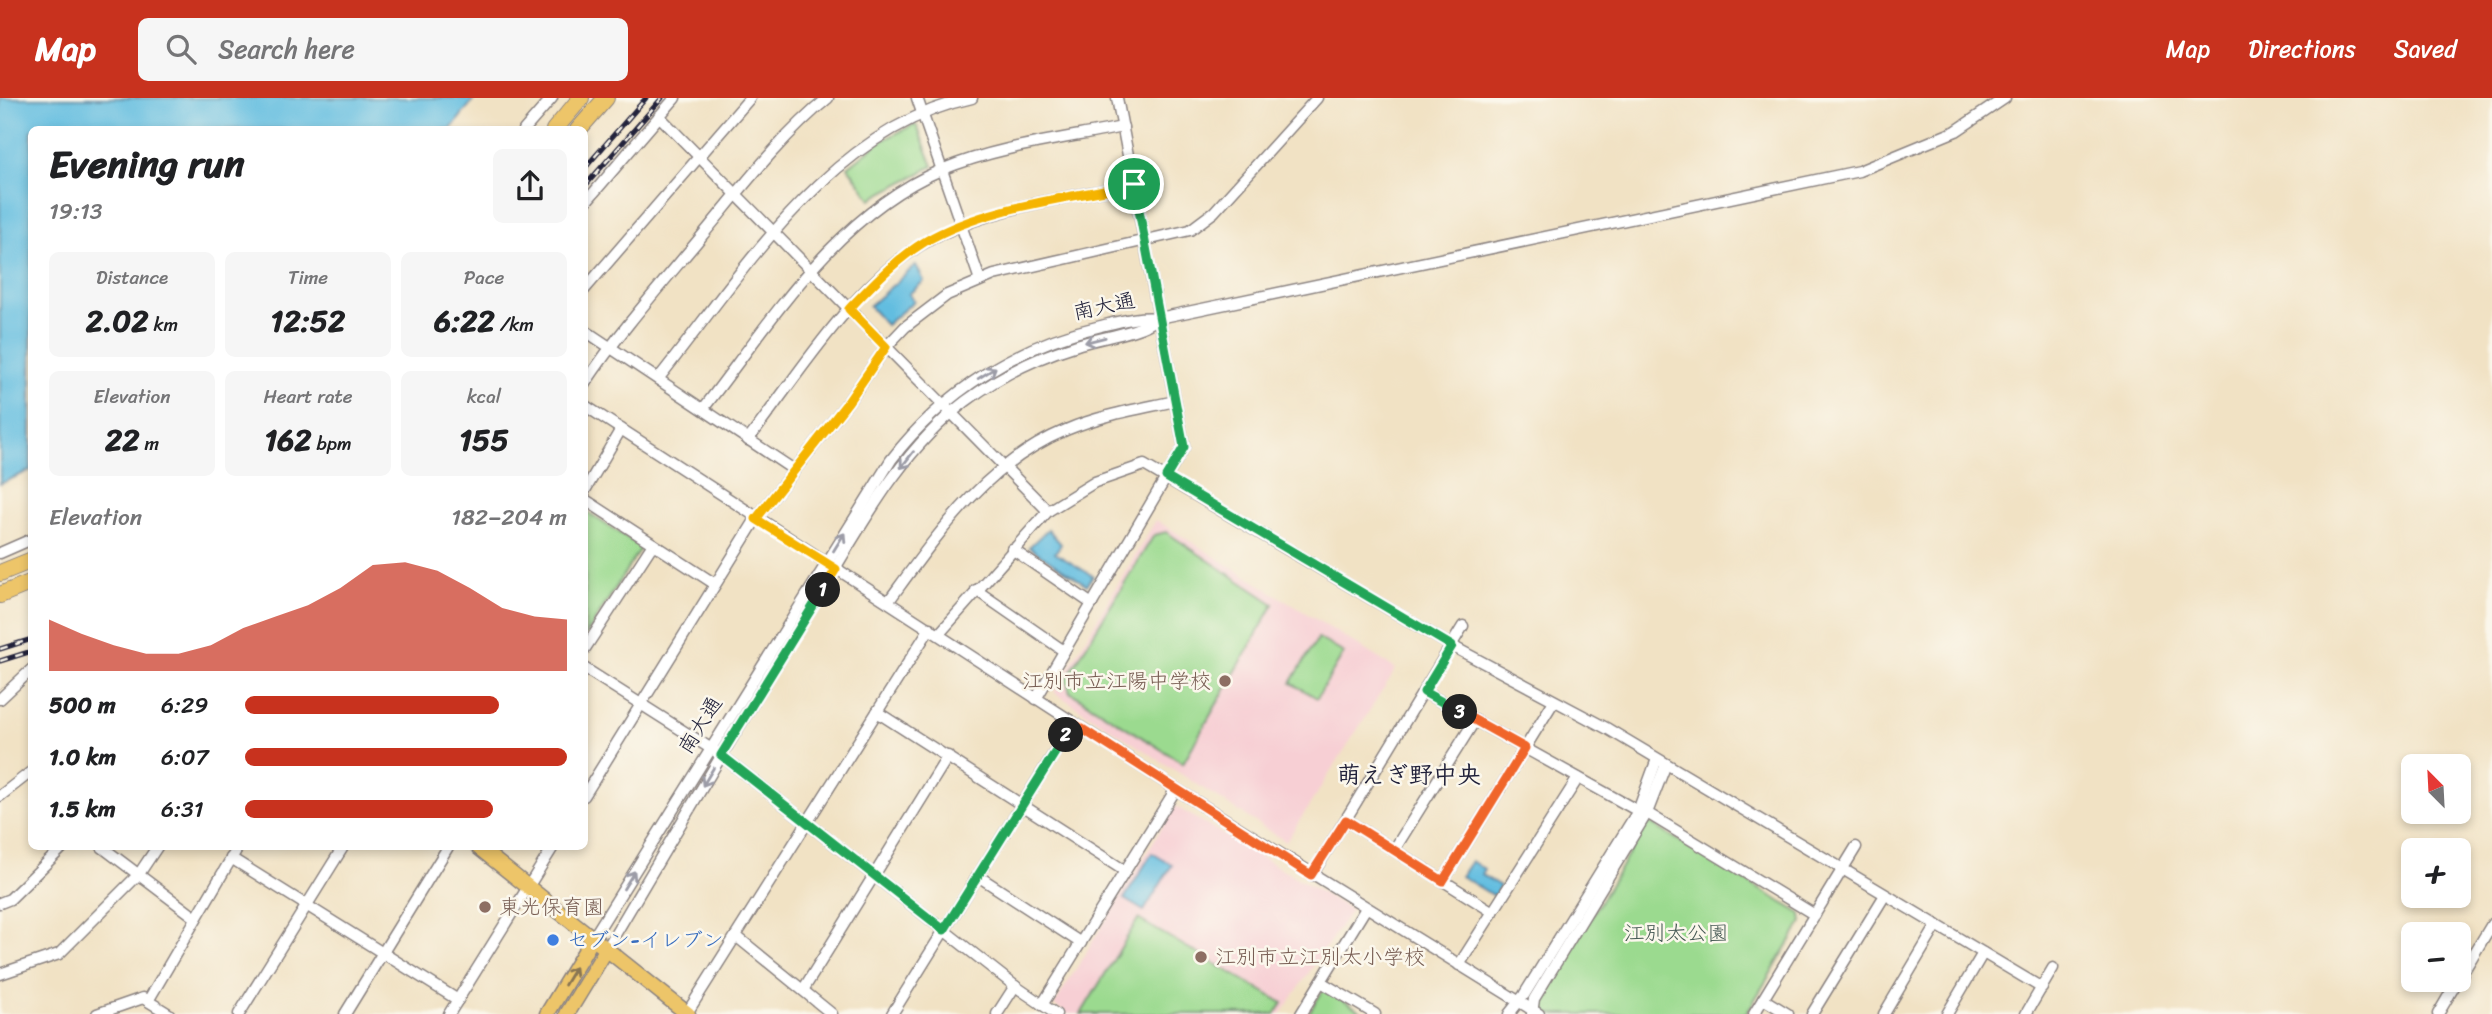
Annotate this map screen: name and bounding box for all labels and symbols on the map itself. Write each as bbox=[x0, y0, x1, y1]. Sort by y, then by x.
pin bbox=[1104, 154, 1164, 214]
street label: 南大通 bbox=[1069, 281, 1139, 331]
one-way arrow bbox=[1084, 334, 1107, 347]
one-way arrow bbox=[977, 365, 997, 379]
one-way arrow bbox=[899, 450, 914, 468]
one-way arrow bbox=[833, 532, 847, 552]
pin: 1 bbox=[806, 573, 840, 608]
place label: 江別市立江陽中学校 bbox=[1022, 662, 1211, 700]
marker: 江別市立江陽中学校 bbox=[1217, 673, 1233, 689]
street label: 南大通 bbox=[667, 688, 733, 762]
pin: 3 bbox=[1442, 694, 1478, 730]
pin: 2 bbox=[1048, 718, 1084, 752]
district label: 萌えぎ野中央 bbox=[1337, 754, 1481, 796]
north arrow bbox=[2401, 754, 2471, 824]
one-way arrow bbox=[701, 766, 714, 787]
one-way arrow bbox=[622, 871, 636, 891]
place label: 東光保育園 bbox=[499, 888, 604, 926]
marker: 東光保育園 bbox=[477, 899, 493, 915]
park label: 江別太公園 bbox=[1624, 914, 1729, 952]
place label: セブン-イレブン bbox=[567, 921, 724, 959]
marker: セブン-イレブン bbox=[545, 932, 561, 948]
place label: 江別市立江別太小学校 bbox=[1215, 938, 1425, 976]
marker: 江別市立江別太小学校 bbox=[1193, 949, 1209, 965]
one-way arrow bbox=[563, 967, 577, 987]

